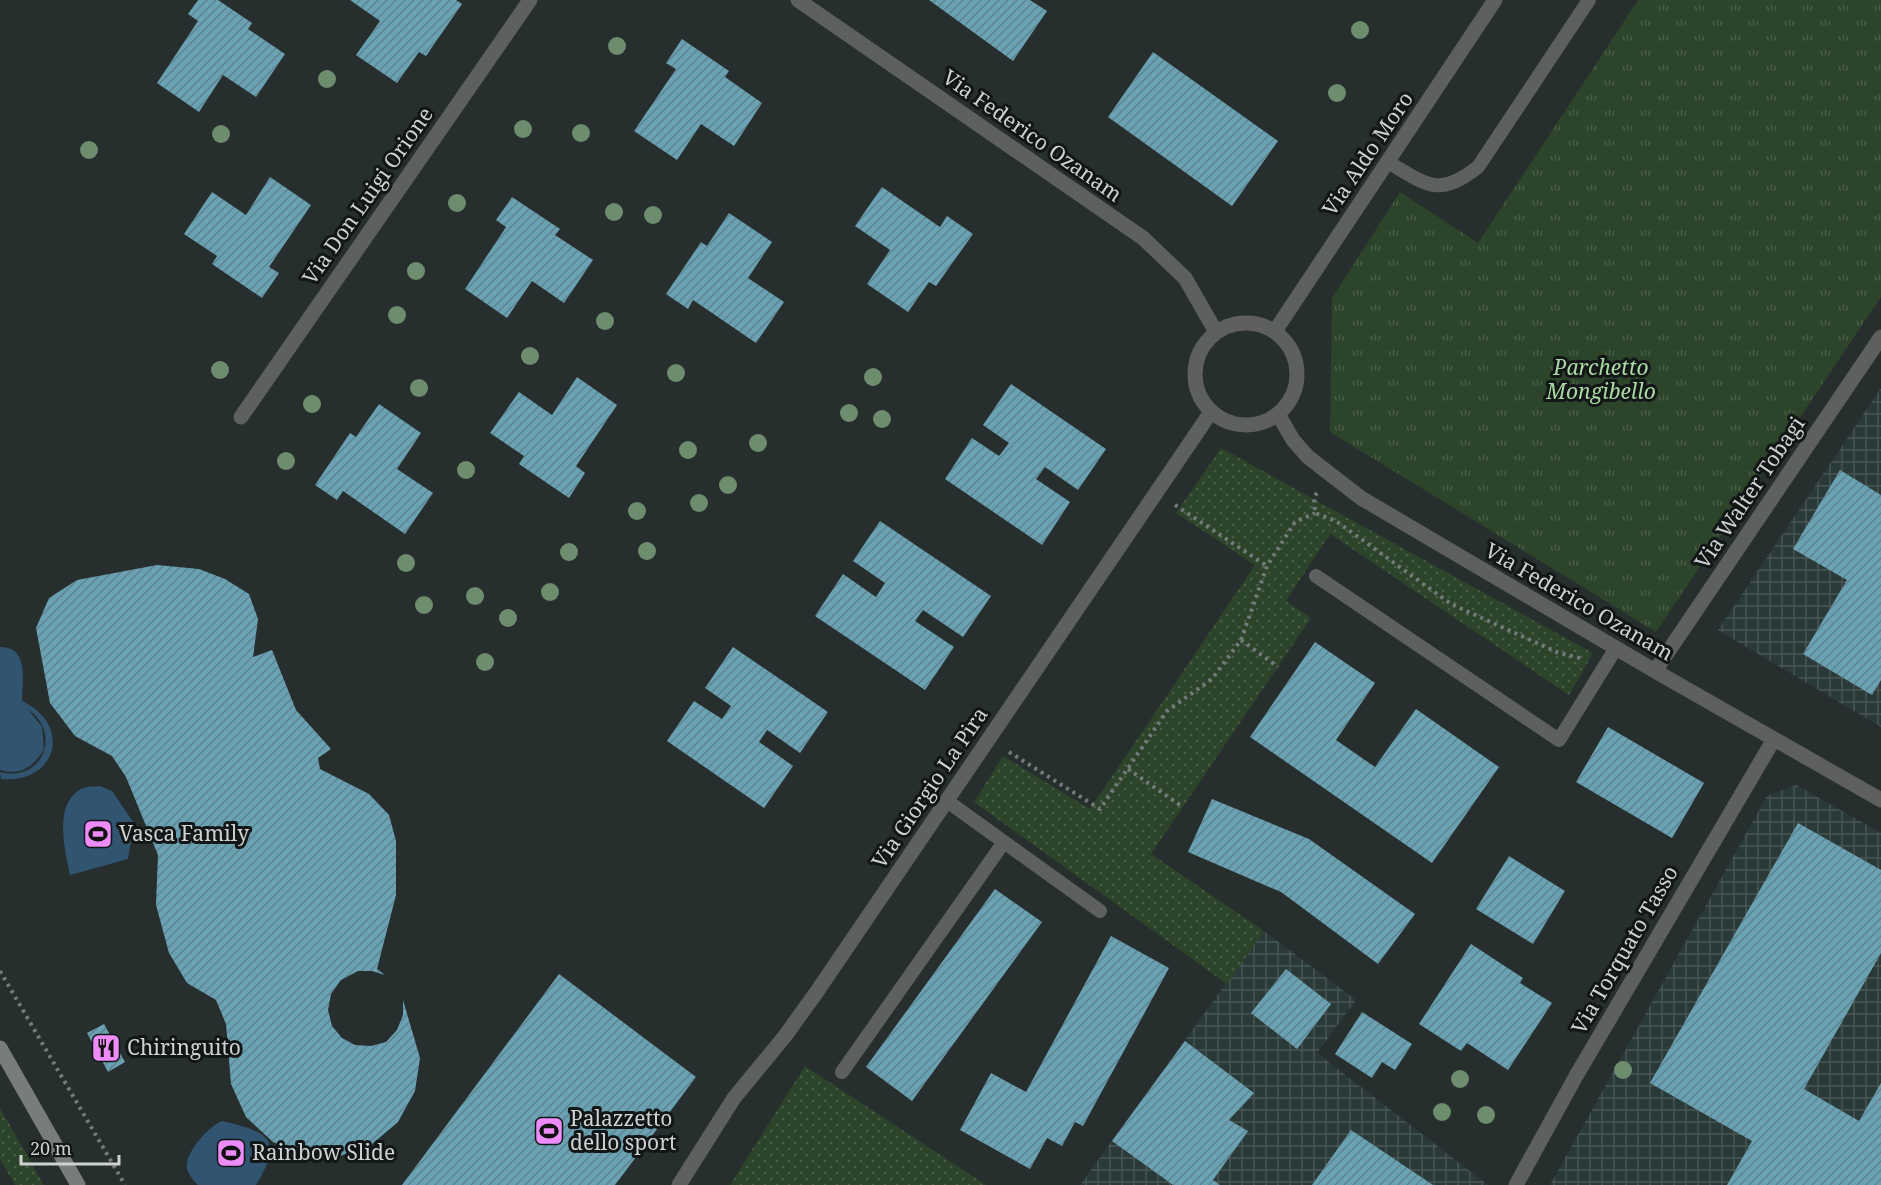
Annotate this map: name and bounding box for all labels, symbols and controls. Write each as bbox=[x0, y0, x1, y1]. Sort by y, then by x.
street label: Via Federico Ozanam bbox=[937, 63, 1128, 208]
street label: Via Aldo Moro bbox=[1315, 86, 1419, 221]
street label: Via Don Luigi Orione bbox=[295, 101, 439, 290]
park label: Parchetto Mongibello bbox=[1545, 353, 1656, 405]
street label: Via Walter Tobagi bbox=[1688, 411, 1811, 574]
street label: Via Federico Ozanam bbox=[1480, 536, 1679, 667]
street label: Via Giorgio La Pira bbox=[865, 701, 993, 873]
sports icon: Vasca Family bbox=[82, 818, 114, 850]
place label: Vasca Family bbox=[119, 819, 249, 847]
street label: Via Torquato Tasso bbox=[1564, 860, 1684, 1039]
restaurant icon: Chiringuito bbox=[90, 1032, 122, 1064]
place label: Chiringuito bbox=[127, 1033, 241, 1061]
place label: Palazzetto dello sport bbox=[570, 1104, 677, 1156]
sports icon: Palazzetto dello sport bbox=[533, 1115, 565, 1147]
scale bar bbox=[21, 1128, 118, 1166]
text: 20 m bbox=[30, 1136, 72, 1160]
sports icon: Rainbow Slide bbox=[215, 1137, 247, 1169]
place label: Rainbow Slide bbox=[252, 1138, 395, 1166]

